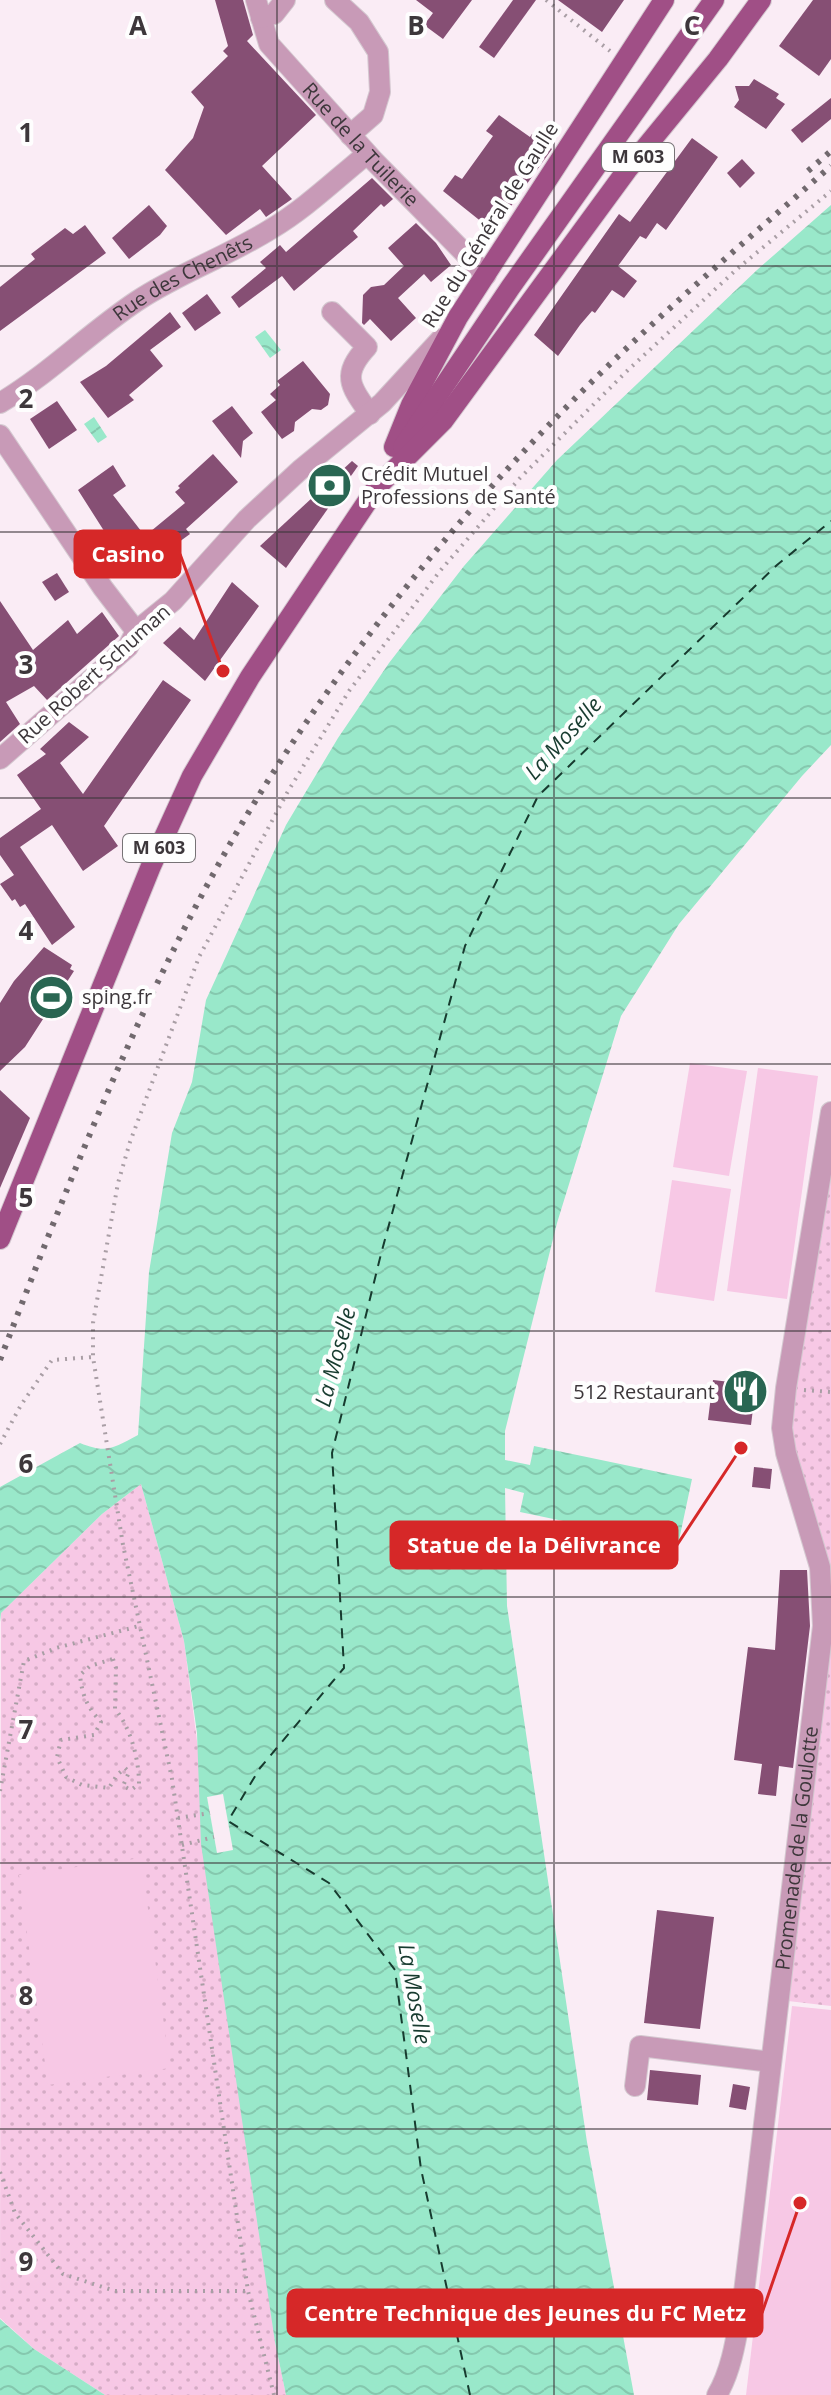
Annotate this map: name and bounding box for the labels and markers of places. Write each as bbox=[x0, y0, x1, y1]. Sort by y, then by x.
place label: Crédit Mutuel Professions de Santé bbox=[361, 460, 556, 510]
bank icon: Crédit Mutuel Professions de Santé bbox=[306, 462, 354, 510]
callout: Casino bbox=[75, 531, 180, 577]
sports icon: sping.fr bbox=[27, 973, 75, 1021]
place label: sping.fr bbox=[82, 983, 152, 1010]
restaurant icon: 512 Restaurant bbox=[722, 1368, 770, 1416]
place label: 512 Restaurant bbox=[573, 1378, 715, 1405]
callout: Statue de la Délivrance bbox=[391, 1522, 677, 1568]
callout: Centre Technique des Jeunes du FC Metz bbox=[288, 2290, 762, 2336]

